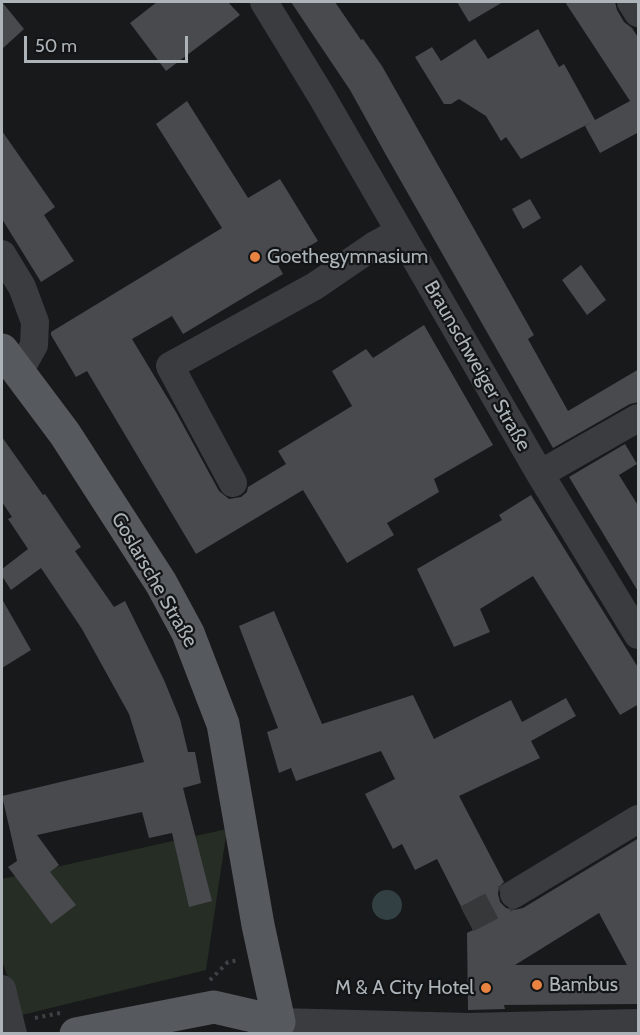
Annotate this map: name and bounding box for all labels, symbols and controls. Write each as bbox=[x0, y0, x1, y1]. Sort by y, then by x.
scale bar bbox=[27, 24, 190, 62]
text: 50 m bbox=[35, 35, 77, 57]
place label: Goethegymnasium bbox=[267, 245, 428, 269]
marker: Goethegymnasium bbox=[248, 250, 262, 264]
street label: Braunschweiger Straße bbox=[418, 277, 536, 455]
street label: Goslarsche Straße bbox=[106, 508, 202, 652]
place label: Bambus bbox=[549, 973, 618, 997]
place label: M & A City Hotel bbox=[335, 976, 474, 1000]
marker: Bambus bbox=[530, 978, 544, 992]
marker: M & A City Hotel bbox=[479, 981, 493, 995]

